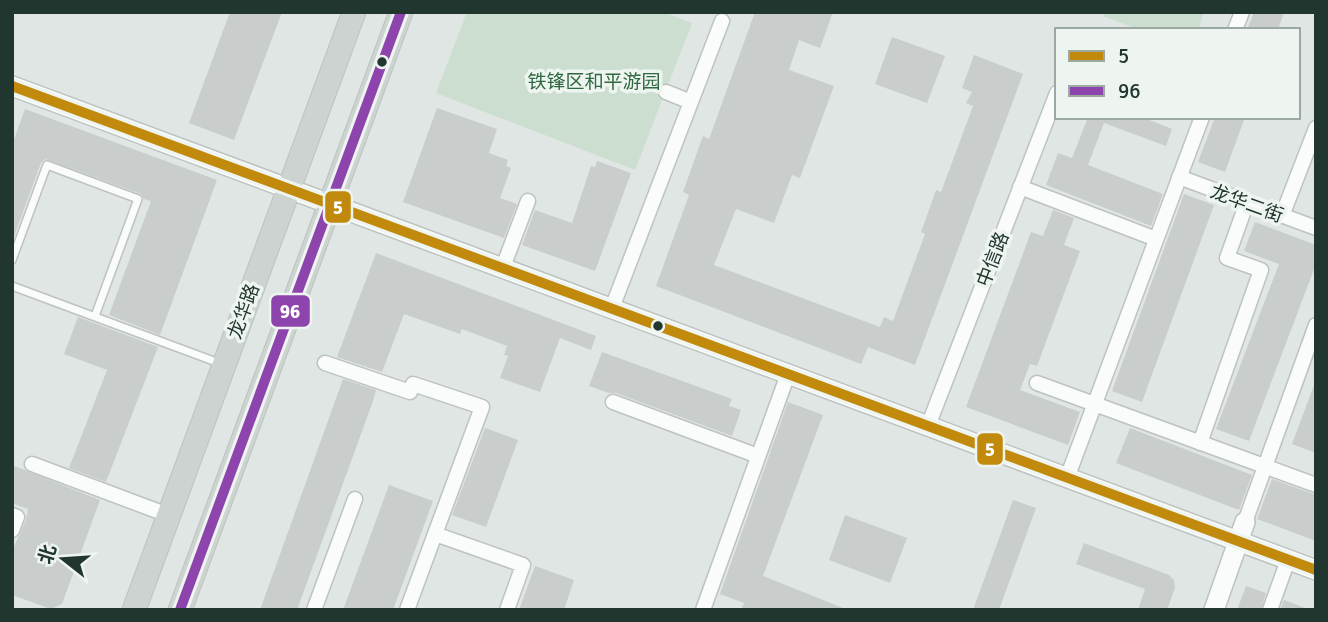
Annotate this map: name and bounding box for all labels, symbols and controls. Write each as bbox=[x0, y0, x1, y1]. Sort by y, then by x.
legend bbox=[1055, 28, 1300, 119]
text: 5 bbox=[1118, 43, 1129, 69]
unlabelled marker bbox=[375, 55, 389, 69]
park label: 铁锋区和平游园 bbox=[527, 70, 661, 94]
text: 96 bbox=[1118, 78, 1141, 104]
street label: 龙华二街 bbox=[1207, 180, 1286, 228]
line badge: 5 bbox=[324, 190, 352, 224]
text: 5 bbox=[333, 196, 343, 220]
street label: 中信路 bbox=[972, 228, 1014, 290]
street label: 龙华路 bbox=[223, 280, 265, 342]
line badge: 96 bbox=[270, 294, 311, 328]
text: 96 bbox=[280, 300, 300, 324]
unlabelled marker bbox=[651, 319, 665, 333]
line badge: 5 bbox=[976, 432, 1004, 466]
text: 5 bbox=[985, 438, 995, 462]
north arrow bbox=[28, 524, 98, 594]
text: 北 bbox=[33, 542, 62, 567]

